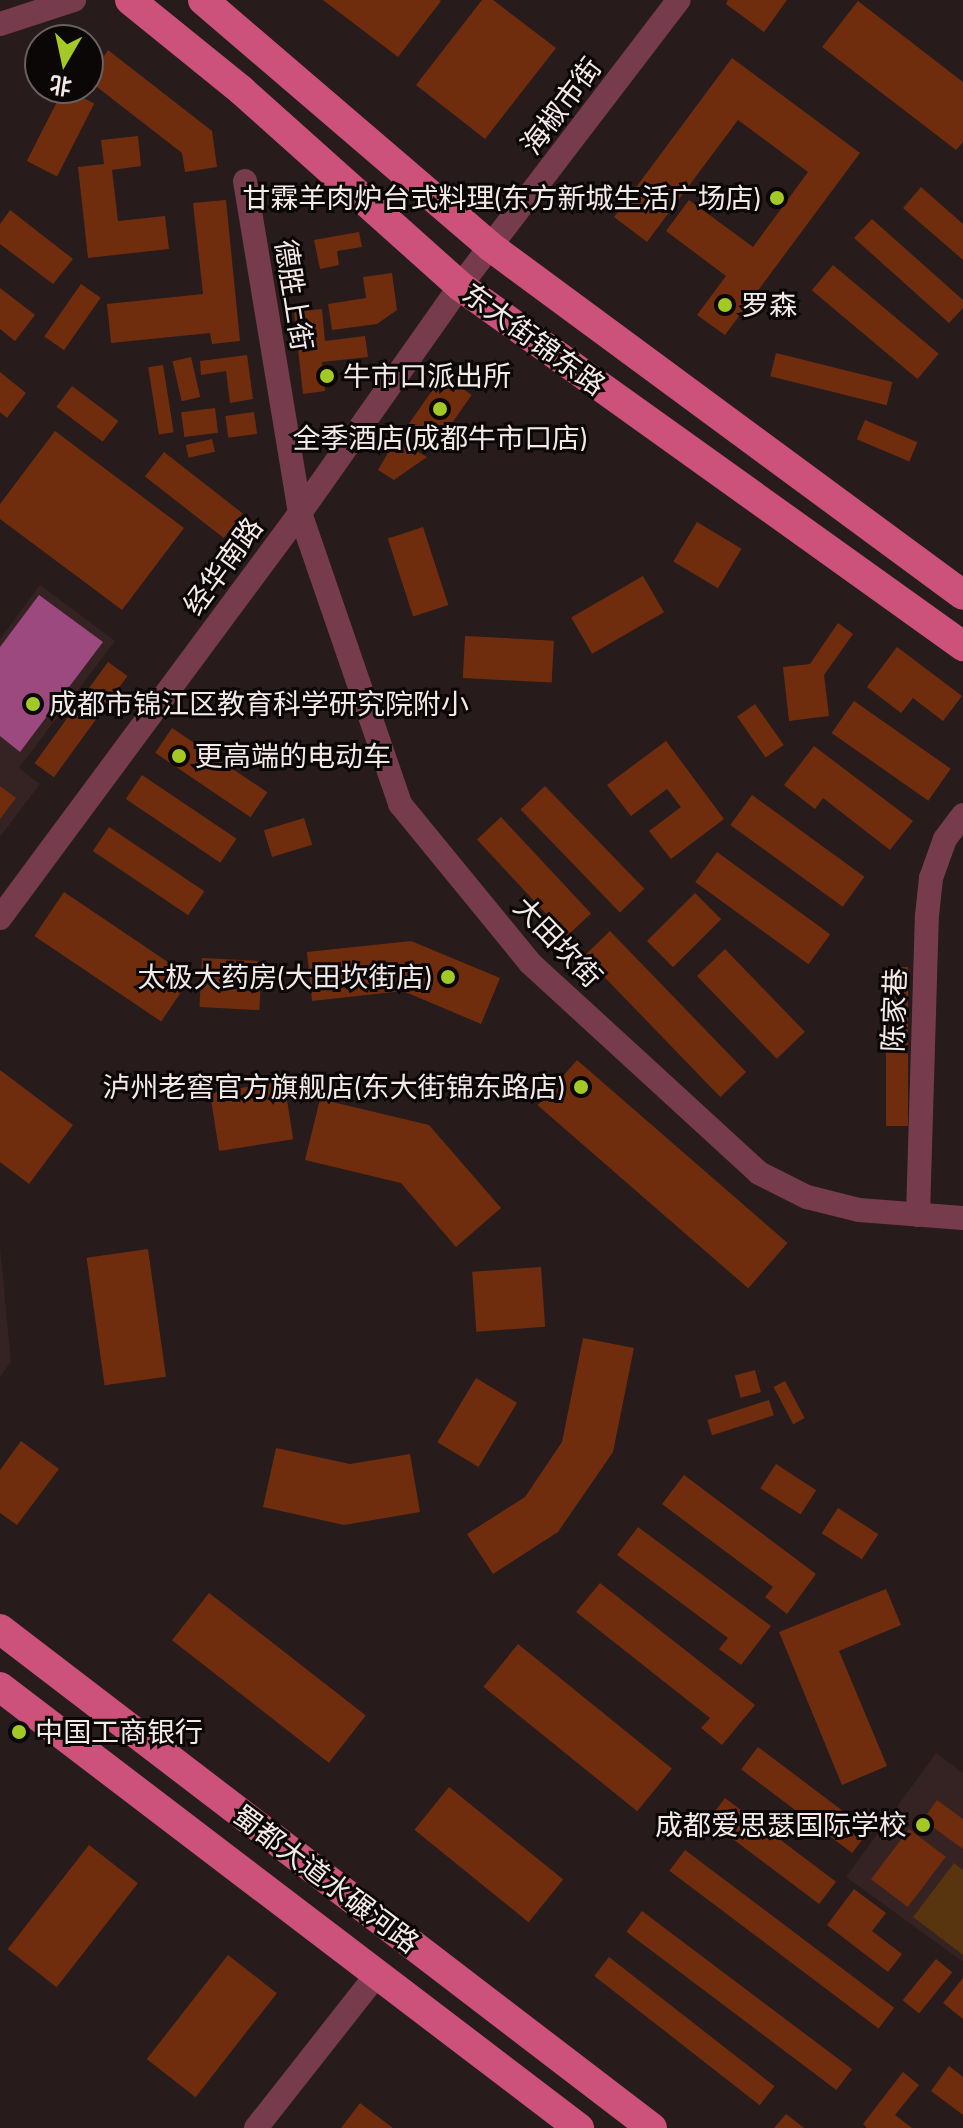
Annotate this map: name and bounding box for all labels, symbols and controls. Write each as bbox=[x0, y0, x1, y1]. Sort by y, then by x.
north arrow bbox=[24, 24, 104, 104]
street label: 海椒市街 bbox=[514, 51, 608, 161]
text: 北 bbox=[47, 67, 74, 104]
place label: 甘霖羊肉炉台式料理(东方新城生活广场店) bbox=[242, 181, 761, 215]
marker: 甘霖羊肉炉台式料理(东方新城生活广场店) bbox=[768, 189, 786, 207]
street label: 德胜上街 bbox=[269, 237, 319, 353]
street label: 东大街锦东路 bbox=[456, 276, 612, 402]
place label: 罗森 bbox=[741, 288, 797, 322]
marker: 罗森 bbox=[716, 296, 734, 314]
place label: 牛市口派出所 bbox=[343, 359, 511, 393]
marker: 牛市口派出所 bbox=[318, 367, 336, 385]
marker: 全季酒店(成都牛市口店) bbox=[431, 400, 449, 418]
place label: 全季酒店(成都牛市口店) bbox=[293, 421, 587, 455]
street label: 经华南路 bbox=[176, 511, 270, 621]
place label: 成都市锦江区教育科学研究院附小 bbox=[49, 687, 469, 721]
marker: 成都市锦江区教育科学研究院附小 bbox=[24, 695, 42, 713]
place label: 更高端的电动车 bbox=[195, 739, 391, 773]
marker: 更高端的电动车 bbox=[170, 747, 188, 765]
street label: 大田坎街 bbox=[507, 890, 609, 994]
place label: 太极大药房(大田坎街店) bbox=[137, 960, 432, 994]
street label: 陈家巷 bbox=[876, 967, 912, 1053]
marker: 太极大药房(大田坎街店) bbox=[439, 968, 457, 986]
place label: 泸州老窖官方旗舰店(东大街锦东路店) bbox=[102, 1070, 565, 1104]
marker: 泸州老窖官方旗舰店(东大街锦东路店) bbox=[572, 1078, 590, 1096]
place label: 中国工商银行 bbox=[35, 1715, 203, 1749]
marker: 中国工商银行 bbox=[10, 1723, 28, 1741]
street label: 蜀都大道水碾河路 bbox=[226, 1798, 426, 1960]
place label: 成都爱思瑟国际学校 bbox=[655, 1808, 907, 1842]
marker: 成都爱思瑟国际学校 bbox=[914, 1816, 932, 1834]

